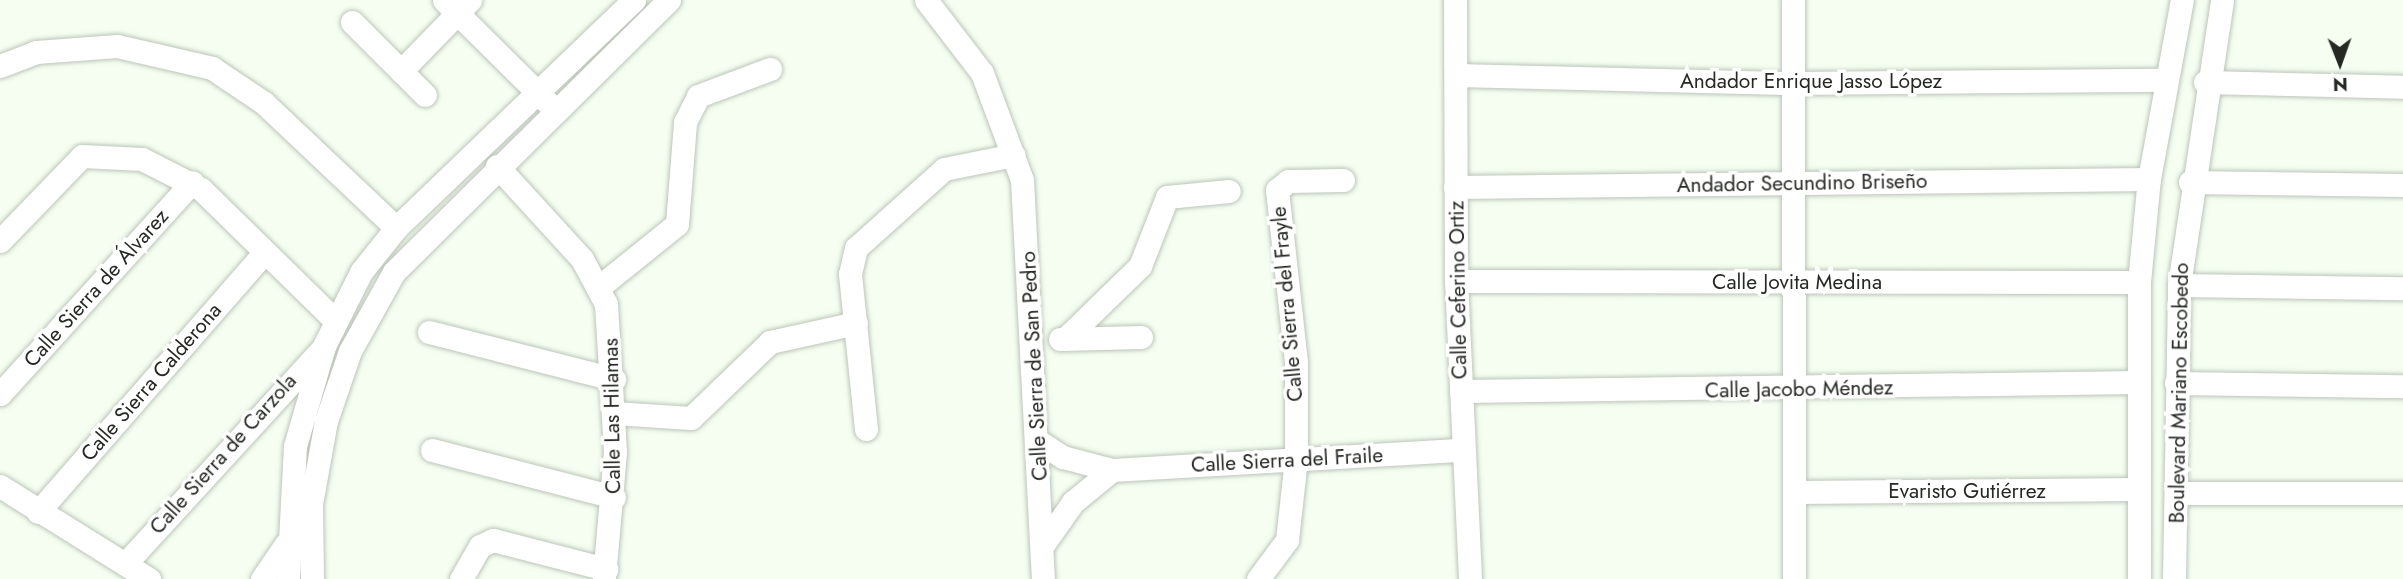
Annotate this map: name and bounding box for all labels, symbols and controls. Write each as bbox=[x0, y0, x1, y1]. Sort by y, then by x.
north arrow bbox=[2305, 28, 2375, 98]
street label: Andador Enrique Jasso López bbox=[1680, 68, 1942, 94]
text: N bbox=[2333, 71, 2348, 98]
street label: Andador Secundino Briseño bbox=[1676, 168, 1928, 198]
street label: Calle Ceferino Ortiz bbox=[1444, 200, 1472, 380]
street label: Calle Sierra de Álvarez bbox=[18, 204, 174, 372]
street label: Calle Sierra del Frayle bbox=[1266, 205, 1308, 403]
street label: Calle Sierra de San Pedro bbox=[1015, 251, 1053, 481]
street label: Boulevard Mariano Escobedo bbox=[2164, 262, 2194, 524]
street label: Calle Jovita Medina bbox=[1712, 269, 1882, 295]
street label: Calle Sierra Calderona bbox=[75, 298, 227, 466]
street label: Calle Las Hilamas bbox=[598, 338, 626, 494]
street label: Calle Sierra de Carzola bbox=[144, 369, 302, 539]
street label: Calle Jacobo Méndez bbox=[1704, 375, 1894, 403]
street label: Calle Sierra del Fraile bbox=[1190, 442, 1384, 478]
street label: Evaristo Gutiérrez bbox=[1888, 478, 2046, 504]

